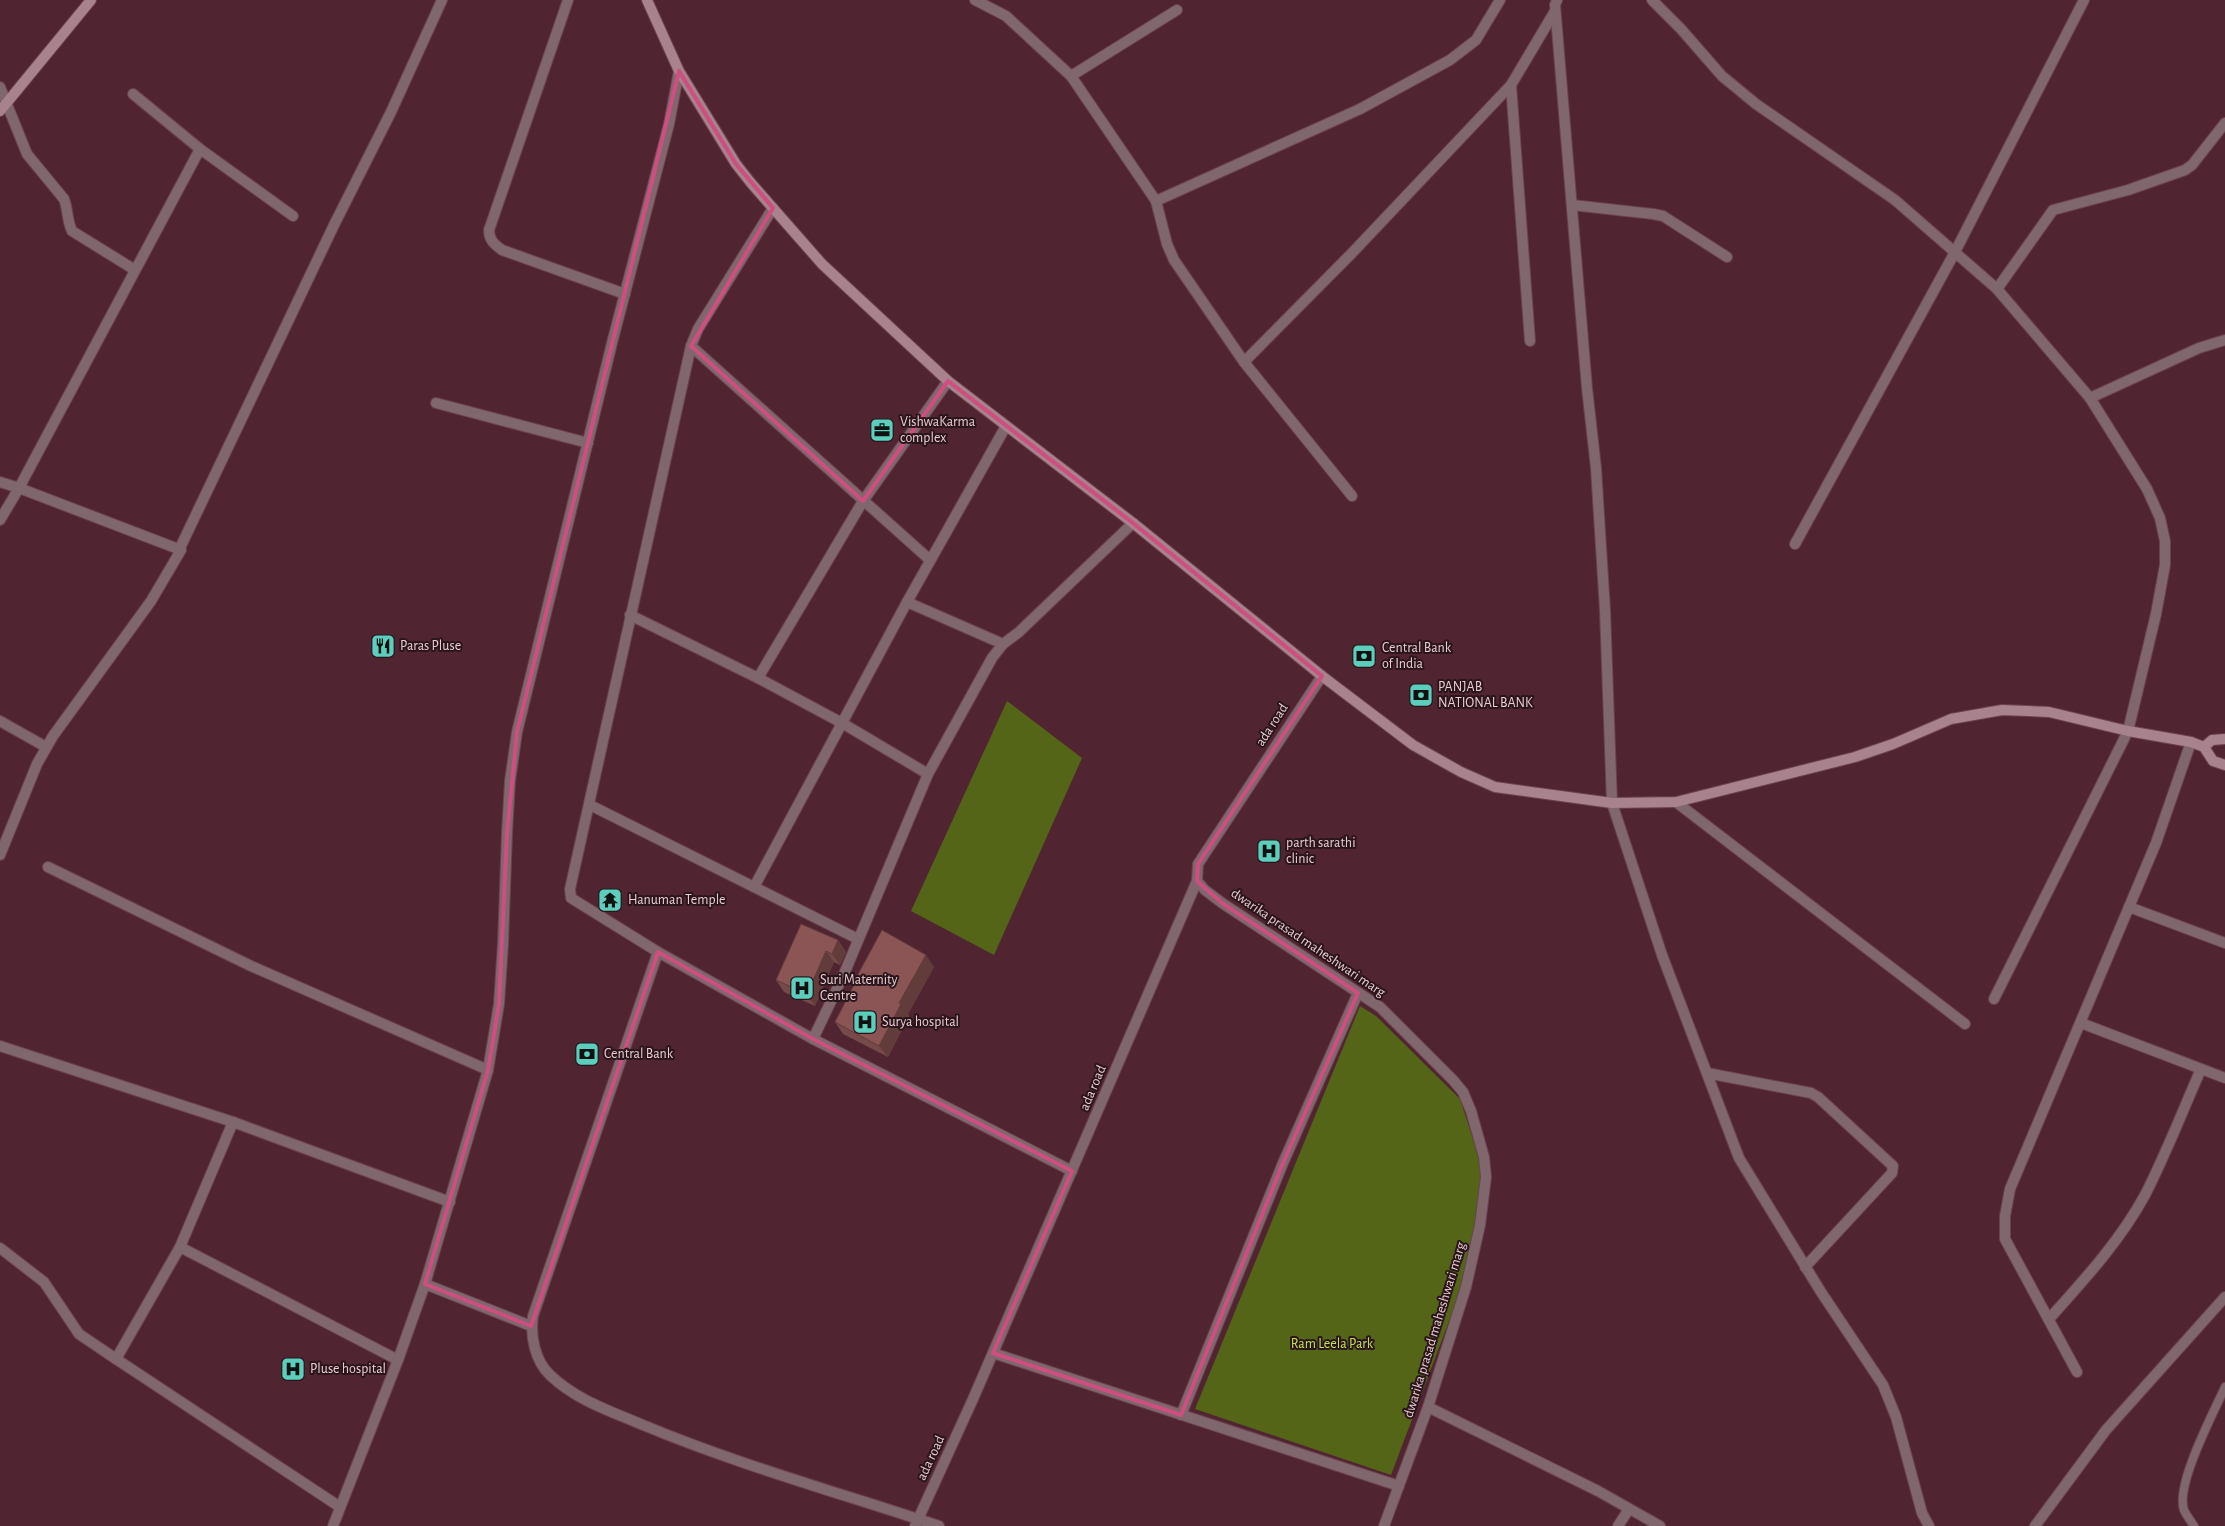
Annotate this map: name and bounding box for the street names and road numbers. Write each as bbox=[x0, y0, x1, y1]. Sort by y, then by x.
street label: ada road bbox=[1253, 701, 1291, 749]
street label: dwarika prasad maheshwari marg bbox=[1228, 886, 1388, 1000]
street label: ada road bbox=[1077, 1063, 1109, 1113]
street label: dwarika prasad maheshwari marg bbox=[1402, 1240, 1468, 1419]
street label: ada road bbox=[915, 1433, 947, 1483]

